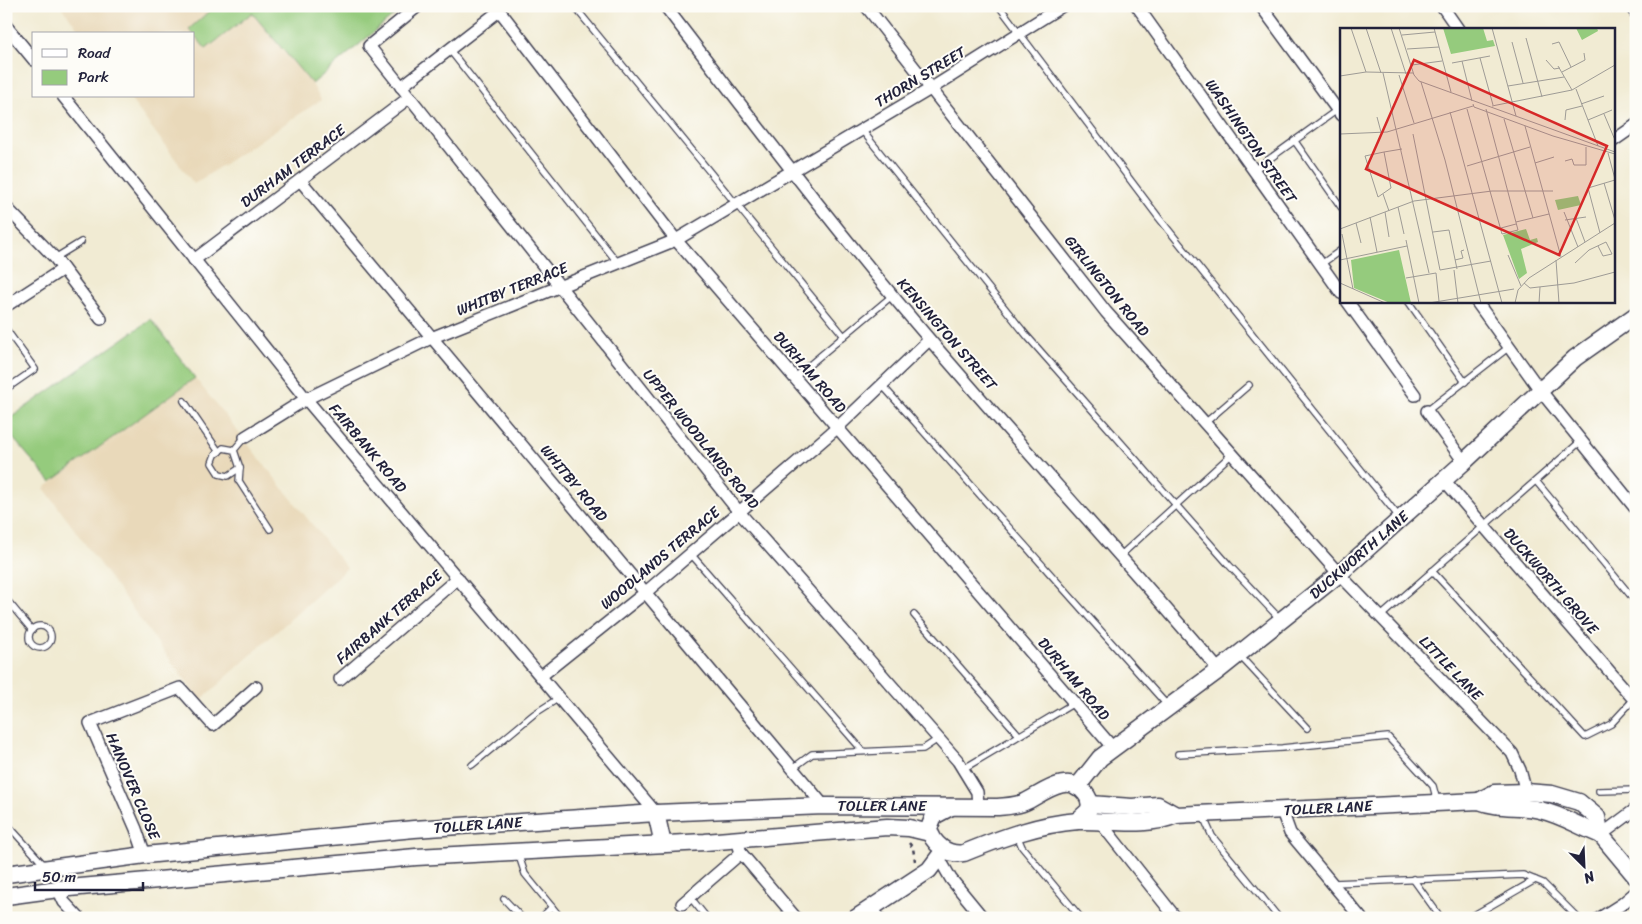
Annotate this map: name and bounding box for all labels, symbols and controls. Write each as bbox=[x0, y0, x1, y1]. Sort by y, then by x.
inset map bbox=[1340, 28, 1614, 302]
legend bbox=[32, 32, 195, 98]
street label: THORN STREET bbox=[869, 39, 972, 115]
text: Road bbox=[78, 40, 111, 66]
text: Park bbox=[78, 64, 109, 90]
street label: WASHINGTON STREET bbox=[1198, 73, 1304, 209]
street label: DURHAM TERRACE bbox=[235, 117, 353, 214]
street label: GIRLINGTON ROAD bbox=[1058, 229, 1156, 343]
street label: WHITBY TERRACE bbox=[452, 254, 573, 323]
street label: KENSINGTON STREET bbox=[890, 272, 1004, 397]
street label: DURHAM ROAD bbox=[767, 325, 853, 419]
street label: UPPER WOODLANDS ROAD bbox=[636, 363, 766, 515]
street label: FAIRBANK ROAD bbox=[322, 397, 414, 499]
street label: WHITBY ROAD bbox=[534, 438, 614, 528]
street label: WOODLANDS TERRACE bbox=[594, 499, 727, 616]
street label: DUCKWORTH LANE bbox=[1303, 503, 1416, 606]
street label: DUCKWORTH GROVE bbox=[1497, 522, 1606, 642]
street label: FAIRBANK TERRACE bbox=[330, 562, 449, 671]
street label: LITTLE LANE bbox=[1413, 629, 1490, 708]
street label: DURHAM ROAD bbox=[1031, 632, 1117, 727]
street label: HANOVER CLOSE bbox=[99, 728, 168, 845]
street label: TOLLER LANE bbox=[838, 793, 928, 819]
street label: TOLLER LANE bbox=[1283, 793, 1375, 823]
street label: TOLLER LANE bbox=[433, 809, 525, 841]
north arrow bbox=[1560, 842, 1610, 892]
scale bar bbox=[35, 859, 142, 891]
text: 50 m bbox=[42, 864, 77, 890]
text: N bbox=[1579, 864, 1600, 891]

